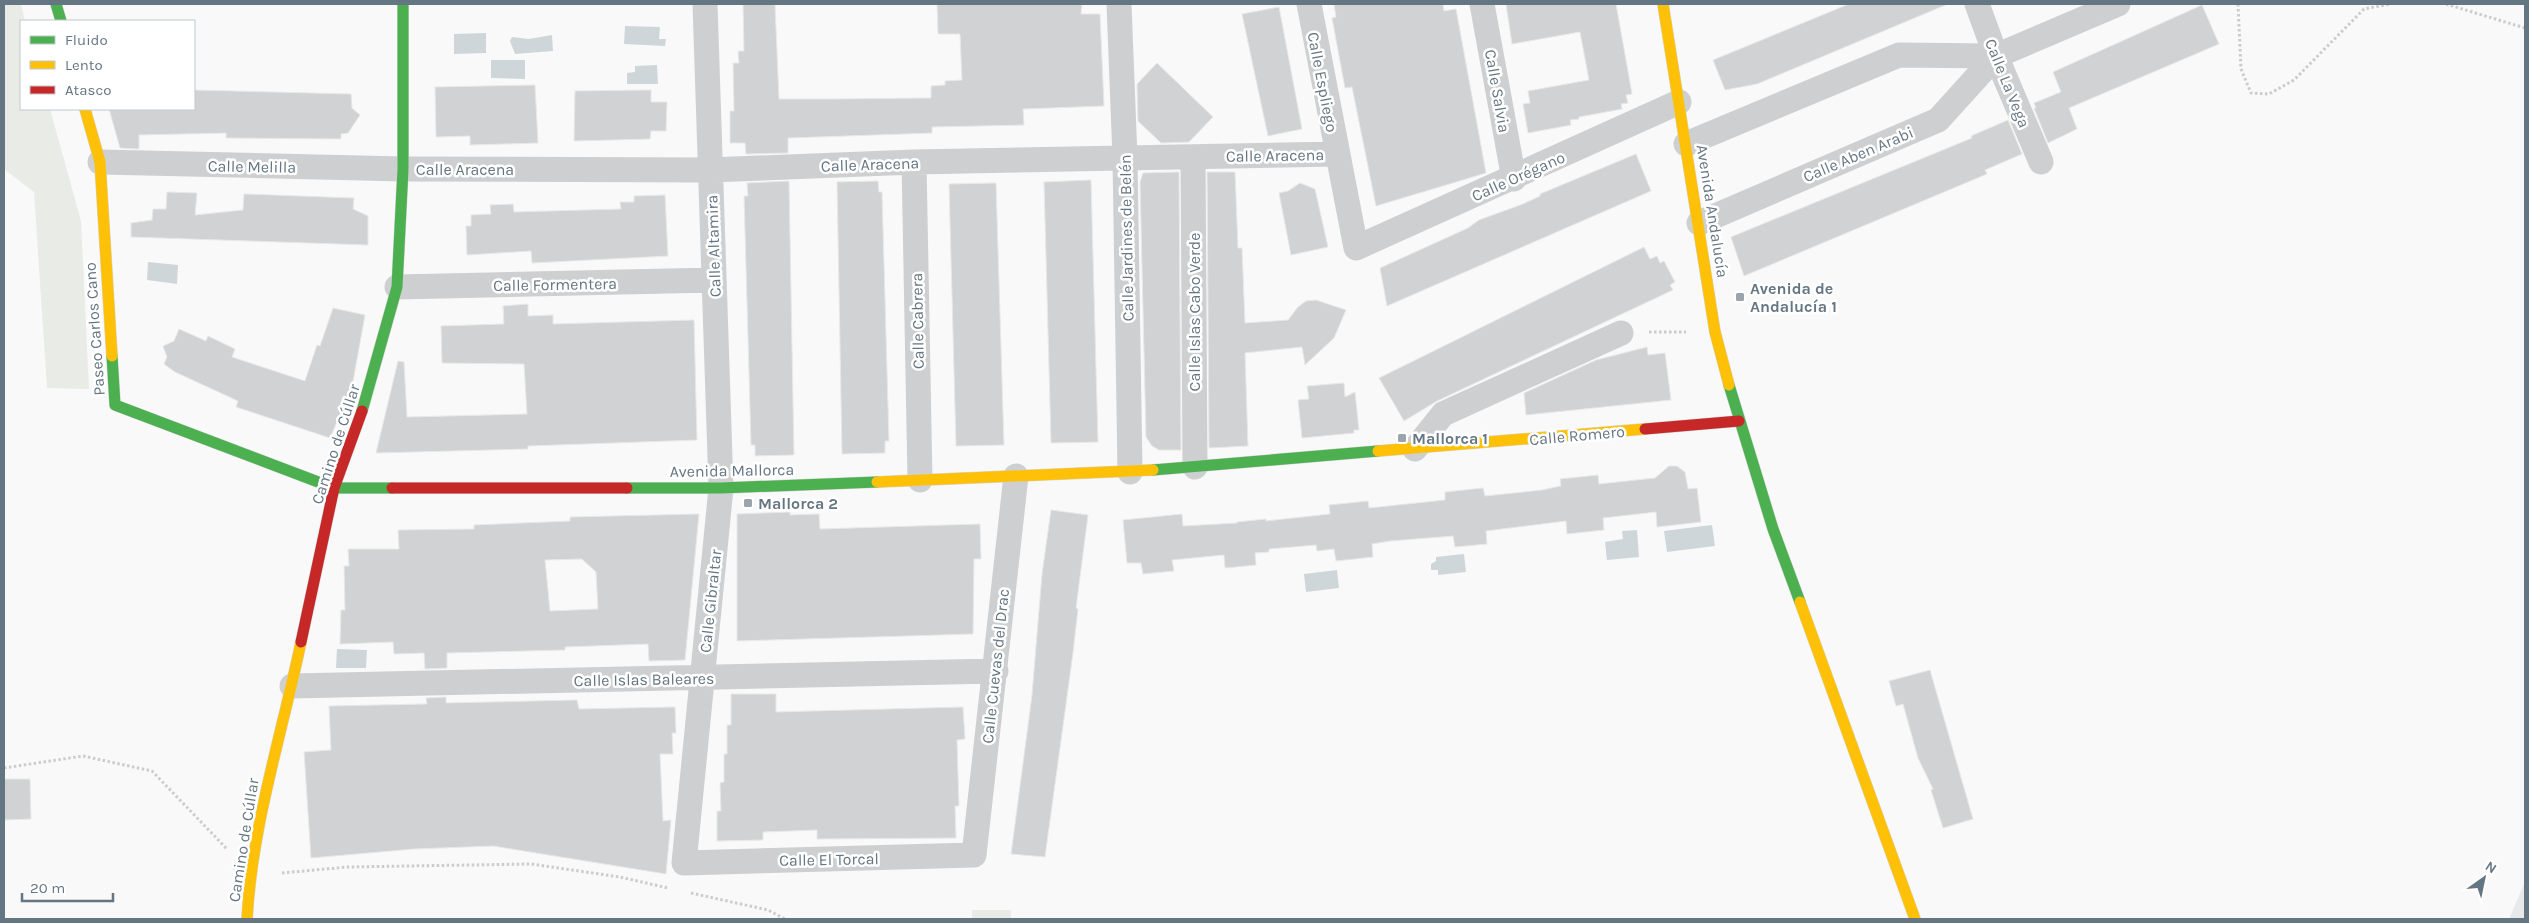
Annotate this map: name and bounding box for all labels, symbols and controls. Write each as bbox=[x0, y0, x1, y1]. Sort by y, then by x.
legend bbox=[20, 20, 195, 110]
street label: Calle Espliego bbox=[1303, 30, 1342, 134]
text: Fluido bbox=[65, 31, 108, 49]
street label: Calle La Vega bbox=[1981, 36, 2034, 130]
street label: Calle Salvia bbox=[1481, 48, 1514, 134]
text: Lento bbox=[65, 56, 103, 74]
text: Atasco bbox=[65, 81, 111, 99]
street label: Calle Aben Arabi bbox=[1800, 123, 1916, 186]
street label: Avenida Andalucía bbox=[1693, 143, 1732, 279]
street label: Calle Aracena bbox=[1226, 145, 1324, 166]
street label: Calle Orégano bbox=[1469, 147, 1568, 206]
street label: Calle Aracena bbox=[821, 153, 919, 176]
street label: Calle Jardines de Belén bbox=[1116, 154, 1137, 322]
street label: Calle Melilla bbox=[208, 156, 296, 177]
street label: Calle Aracena bbox=[416, 160, 514, 179]
street label: Calle Altamira bbox=[702, 194, 725, 297]
street label: Calle Islas Cabo Verde bbox=[1185, 233, 1204, 391]
street label: Paseo Carlos Cano bbox=[80, 262, 109, 396]
street label: Calle Cabrera bbox=[907, 273, 928, 369]
street label: Calle Formentera bbox=[493, 274, 617, 295]
place label: Avenida de Andalucía 1 bbox=[1750, 279, 1837, 316]
marker: Avenida de Andalucía 1 bbox=[1734, 291, 1746, 303]
street label: Camino de Cúllar bbox=[307, 382, 364, 507]
street label: Calle Romero bbox=[1528, 422, 1626, 449]
place label: Mallorca 1 bbox=[1412, 429, 1488, 448]
marker: Mallorca 1 bbox=[1396, 432, 1408, 444]
street label: Avenida Mallorca bbox=[670, 460, 794, 481]
place label: Mallorca 2 bbox=[758, 494, 838, 513]
marker: Mallorca 2 bbox=[742, 497, 754, 509]
street label: Calle Gibraltar bbox=[696, 548, 725, 654]
street label: Calle Cuevas del Drac bbox=[978, 588, 1013, 744]
street label: Calle Islas Baleares bbox=[574, 669, 714, 690]
street label: Camino de Cúllar bbox=[224, 777, 263, 903]
street label: Calle El Torcal bbox=[779, 849, 879, 870]
north arrow bbox=[2459, 853, 2509, 903]
text: N bbox=[2482, 858, 2500, 877]
scale bar bbox=[22, 870, 114, 902]
text: 20 m bbox=[30, 879, 65, 897]

